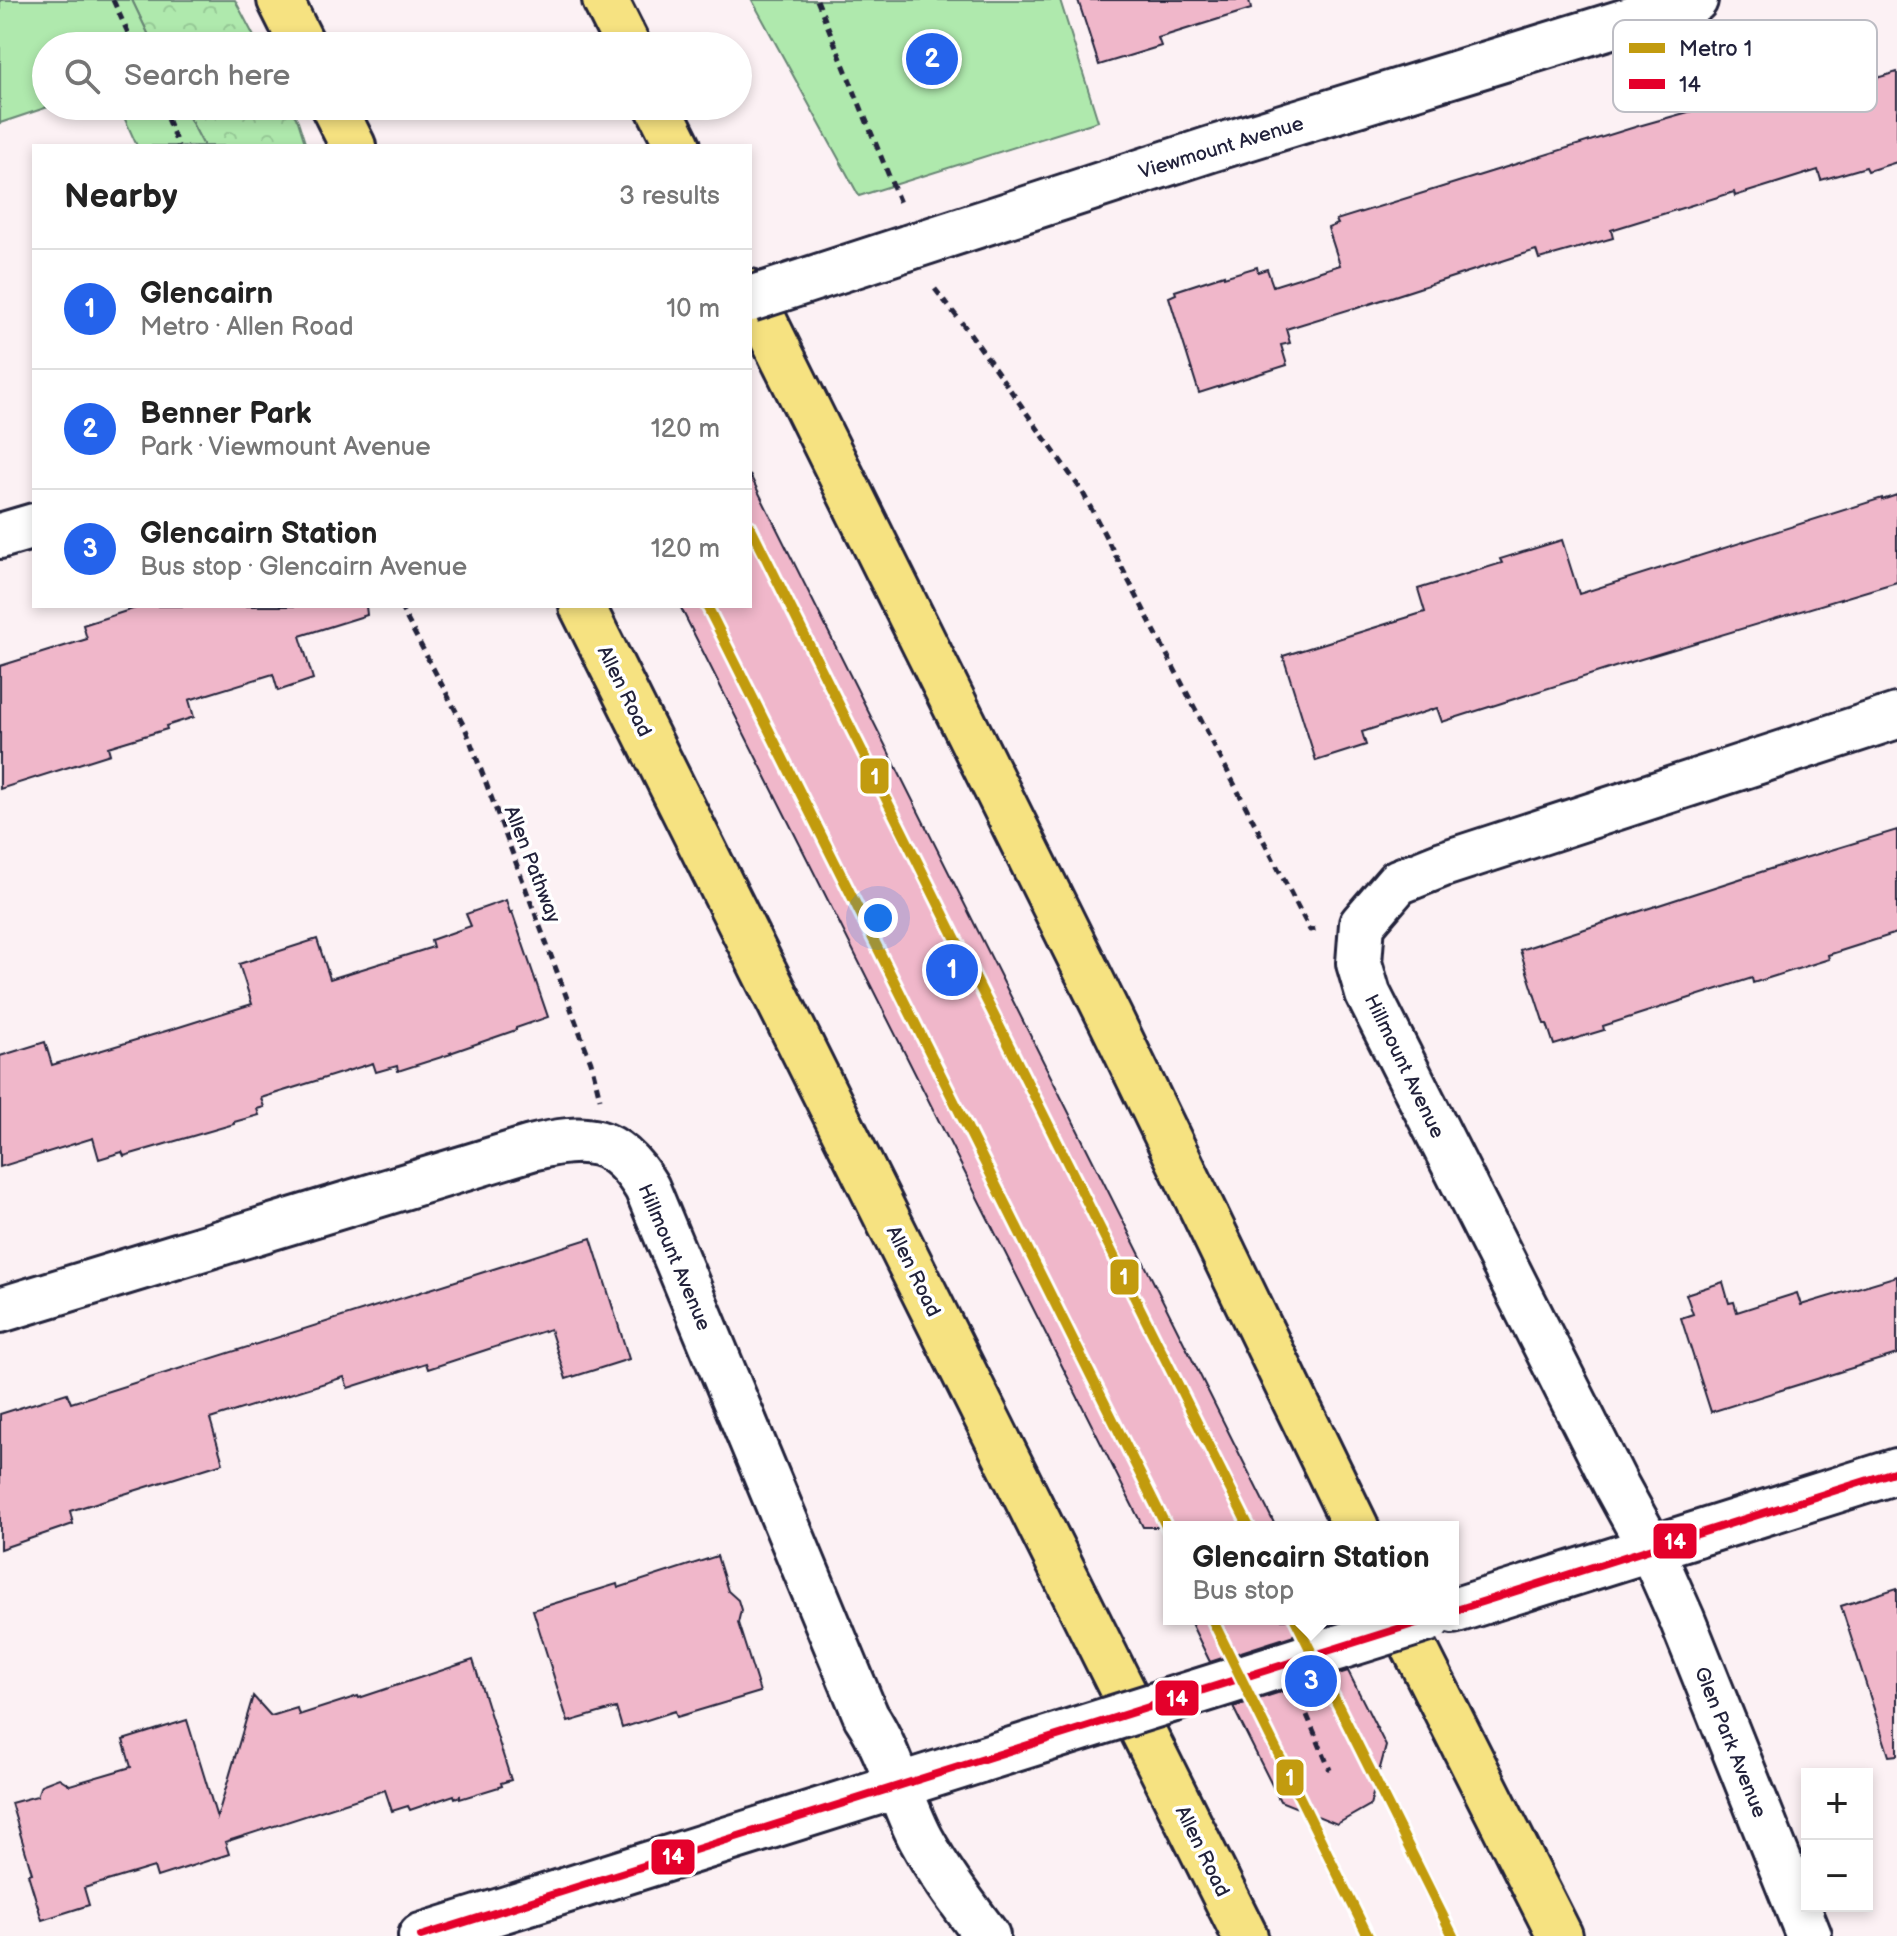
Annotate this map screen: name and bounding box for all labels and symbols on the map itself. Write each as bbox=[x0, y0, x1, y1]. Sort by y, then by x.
legend bbox=[1613, 20, 1877, 112]
pin: 2 bbox=[906, 29, 958, 89]
text: Metro 1 bbox=[1679, 36, 1752, 63]
text: 14 bbox=[1679, 72, 1702, 99]
street label: Viewmount Avenue bbox=[1136, 111, 1307, 184]
street label: Allen Road bbox=[592, 642, 656, 741]
line badge: 1 bbox=[859, 757, 890, 795]
text: 1 bbox=[870, 764, 880, 791]
street label: Allen Pathway bbox=[499, 802, 565, 926]
your location bbox=[858, 898, 898, 938]
pin: 1 bbox=[926, 940, 978, 1000]
street label: Hillmount Avenue bbox=[1359, 991, 1449, 1142]
street label: Hillmount Avenue bbox=[632, 1180, 716, 1334]
street label: Allen Road bbox=[881, 1222, 945, 1321]
line badge: 1 bbox=[1109, 1258, 1140, 1296]
text: 1 bbox=[1119, 1264, 1129, 1291]
line badge: 14 bbox=[1652, 1522, 1698, 1560]
text: 14 bbox=[1664, 1529, 1686, 1556]
pin: 3 bbox=[1285, 1651, 1337, 1711]
street label: Glen Park Avenue bbox=[1689, 1663, 1771, 1821]
line badge: 14 bbox=[1154, 1679, 1200, 1717]
text: 14 bbox=[1166, 1686, 1188, 1713]
line badge: 1 bbox=[1275, 1758, 1305, 1797]
text: 1 bbox=[1285, 1765, 1295, 1792]
street label: Allen Road bbox=[1170, 1802, 1234, 1901]
line badge: 14 bbox=[650, 1838, 696, 1876]
text: 14 bbox=[662, 1844, 684, 1871]

